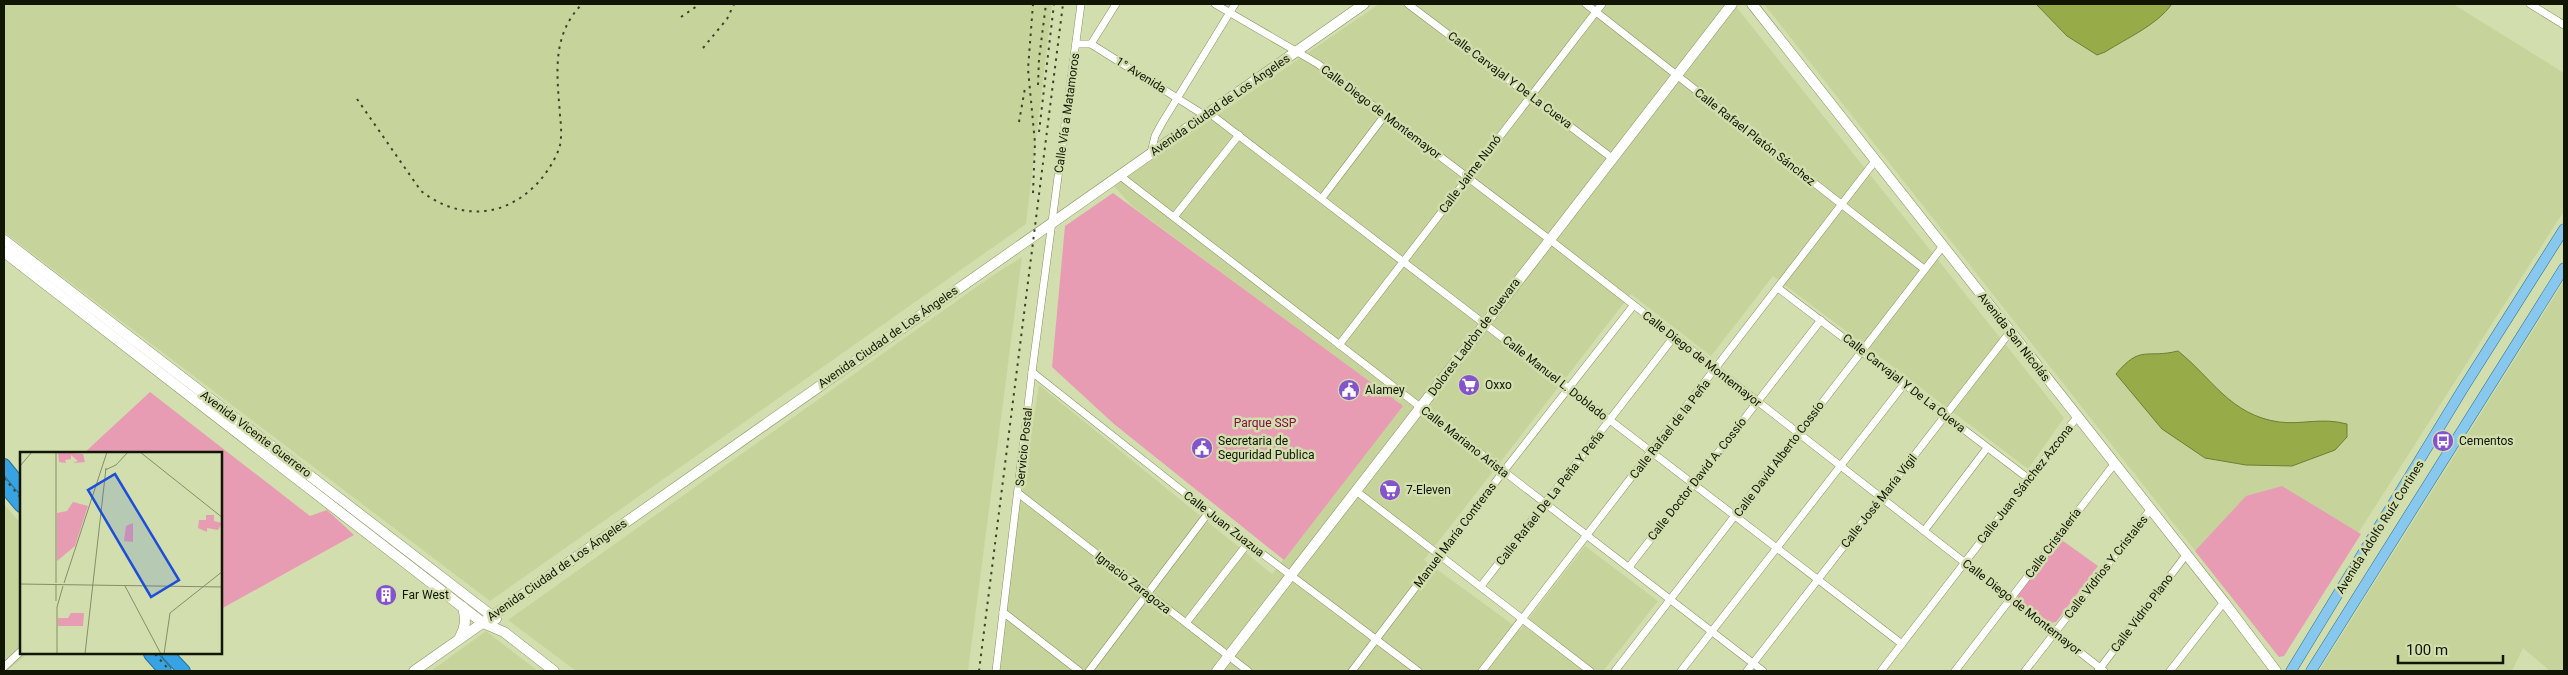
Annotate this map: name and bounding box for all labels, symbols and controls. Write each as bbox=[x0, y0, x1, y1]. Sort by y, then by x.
street label: Calle Carvajal Y De La Cueva bbox=[1445, 29, 1575, 131]
street label: Avenida Ciudad de Los Ángeles bbox=[1147, 50, 1293, 159]
street label: Calle Vía a Matamoros bbox=[1052, 52, 1082, 174]
street label: 1° Avenida bbox=[1113, 54, 1169, 96]
street label: Calle Diego de Montemayor bbox=[1318, 62, 1444, 162]
street label: Calle Rafael Platón Sánchez bbox=[1692, 86, 1818, 188]
street label: Calle Jaime Nunó bbox=[1436, 132, 1504, 216]
street label: Dolores Ladròn de Guevara bbox=[1425, 275, 1523, 399]
street label: Avenida Ciudad de Los Ángeles bbox=[815, 282, 961, 391]
street label: Avenida San Nicolás bbox=[1975, 290, 2053, 384]
street label: Calle Diego de Montemayor bbox=[1640, 308, 1764, 410]
street label: Calle Carvajal Y De La Cueva bbox=[1840, 331, 1968, 435]
street label: Calle Manuel L. Doblado bbox=[1500, 333, 1610, 423]
supermarket icon: Oxxo bbox=[1457, 373, 1481, 397]
street label: Calle Rafael de la Peña bbox=[1627, 377, 1713, 481]
public building icon: Alamey bbox=[1337, 378, 1361, 402]
place label: Oxxo bbox=[1485, 378, 1512, 392]
place label: Alamey bbox=[1365, 383, 1405, 397]
street label: Avenida Vicente Guerrero bbox=[198, 388, 314, 480]
street label: Calle David Alberto Cossío bbox=[1731, 398, 1827, 520]
street label: Calle Mariano Arista bbox=[1418, 403, 1512, 481]
street label: Servicio Postal bbox=[1013, 407, 1035, 487]
street label: Calle Doctor David A. Cossío bbox=[1645, 415, 1749, 543]
park label: Parque SSP bbox=[1234, 416, 1297, 430]
street label: Calle Juan Sánchez Azcona bbox=[1974, 422, 2076, 546]
street label: Calle Rafael De La Peña Y Peña bbox=[1493, 428, 1607, 568]
bus stop icon: Cementos bbox=[2431, 429, 2455, 453]
place label: Secretaria de Seguridad Publica bbox=[1218, 434, 1314, 462]
place label: Cementos bbox=[2459, 434, 2514, 448]
public building icon: Secretaria de Seguridad Publica bbox=[1190, 436, 1214, 460]
street label: Calle José María Vigil bbox=[1838, 451, 1920, 551]
inset map bbox=[20, 452, 222, 655]
street label: Avenida Adolfo Ruíz Cortines bbox=[2333, 458, 2427, 596]
supermarket icon: 7-Eleven bbox=[1378, 478, 1402, 502]
street label: Manuel María Contreras bbox=[1411, 480, 1499, 590]
place label: 7-Eleven bbox=[1406, 483, 1451, 497]
street label: Calle Juan Zuazua bbox=[1181, 488, 1267, 560]
street label: Calle Cristalería bbox=[2022, 505, 2084, 581]
street label: Calle Vidrios Y Cristales bbox=[2061, 513, 2151, 621]
street label: Avenida Ciudad de Los Ángeles bbox=[484, 515, 630, 624]
street label: Ignacio Zaragoza bbox=[1092, 549, 1174, 617]
street label: Calle Diego de Montemayor bbox=[1960, 556, 2084, 658]
street label: Calle Vidrio Plano bbox=[2108, 571, 2176, 655]
building icon: Far West bbox=[374, 583, 398, 607]
place label: Far West bbox=[402, 588, 449, 602]
scale bar bbox=[2398, 632, 2503, 664]
text: 100 m bbox=[2406, 641, 2448, 659]

